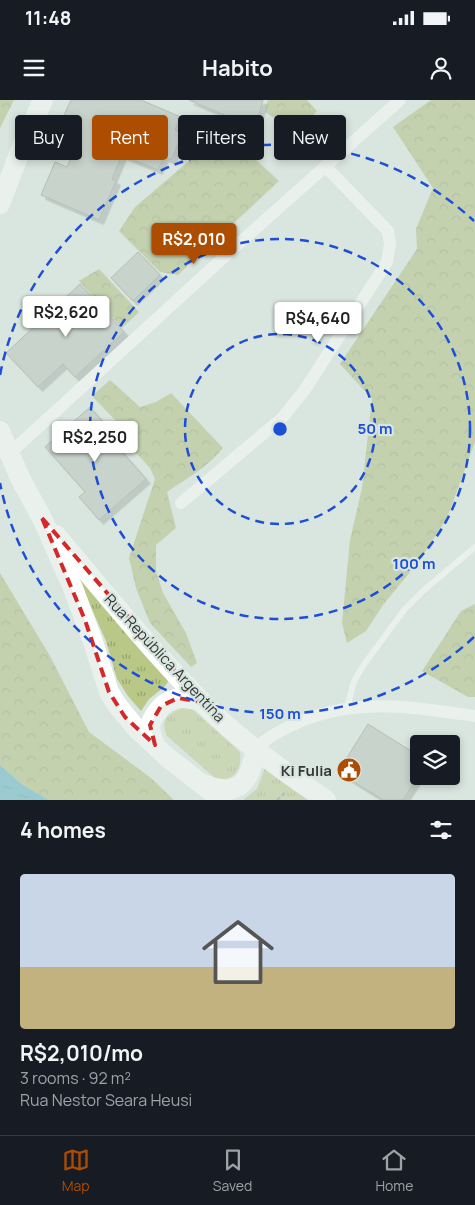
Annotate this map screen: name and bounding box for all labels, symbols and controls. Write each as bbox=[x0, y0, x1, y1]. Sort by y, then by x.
text: 11:48 bbox=[25, 5, 71, 31]
text: Habito bbox=[202, 53, 273, 83]
icon: menu bbox=[20, 54, 48, 82]
icon: person bbox=[427, 54, 455, 82]
chip: Buy bbox=[15, 115, 82, 160]
chip: Rent bbox=[92, 115, 168, 160]
chip: Filters bbox=[178, 115, 264, 160]
chip: New bbox=[274, 115, 346, 160]
pin: R$2,010 bbox=[148, 222, 240, 265]
text: R$2,010 bbox=[162, 228, 226, 250]
pin: R$2,620 bbox=[20, 296, 112, 338]
text: R$2,620 bbox=[34, 301, 99, 323]
pin: R$4,640 bbox=[272, 302, 364, 344]
text: R$4,640 bbox=[285, 307, 351, 329]
text: 50 m bbox=[357, 418, 393, 439]
pin: R$2,250 bbox=[49, 420, 141, 463]
centre of rings bbox=[271, 420, 289, 438]
text: R$2,250 bbox=[63, 426, 127, 448]
text: 100 m bbox=[393, 553, 435, 574]
street label: Rua República Argentina bbox=[100, 589, 230, 727]
text: 150 m bbox=[259, 703, 301, 724]
map controls bbox=[410, 735, 460, 785]
button: layers bbox=[410, 735, 460, 785]
public building icon: Ki Fulia bbox=[336, 757, 362, 783]
place label: Ki Fulia bbox=[281, 760, 332, 781]
text: 4 homes bbox=[20, 816, 106, 844]
icon: filters bbox=[427, 816, 455, 844]
icon: home bbox=[193, 907, 283, 997]
text: R$2,010/mo bbox=[20, 1039, 143, 1067]
text: 3 rooms · 92 m² bbox=[20, 1067, 131, 1089]
text: Rua Nestor Seara Heusi bbox=[20, 1089, 192, 1111]
tab: Map bbox=[62, 1146, 90, 1195]
tab: Saved bbox=[213, 1146, 252, 1195]
tab: Home bbox=[376, 1146, 413, 1195]

